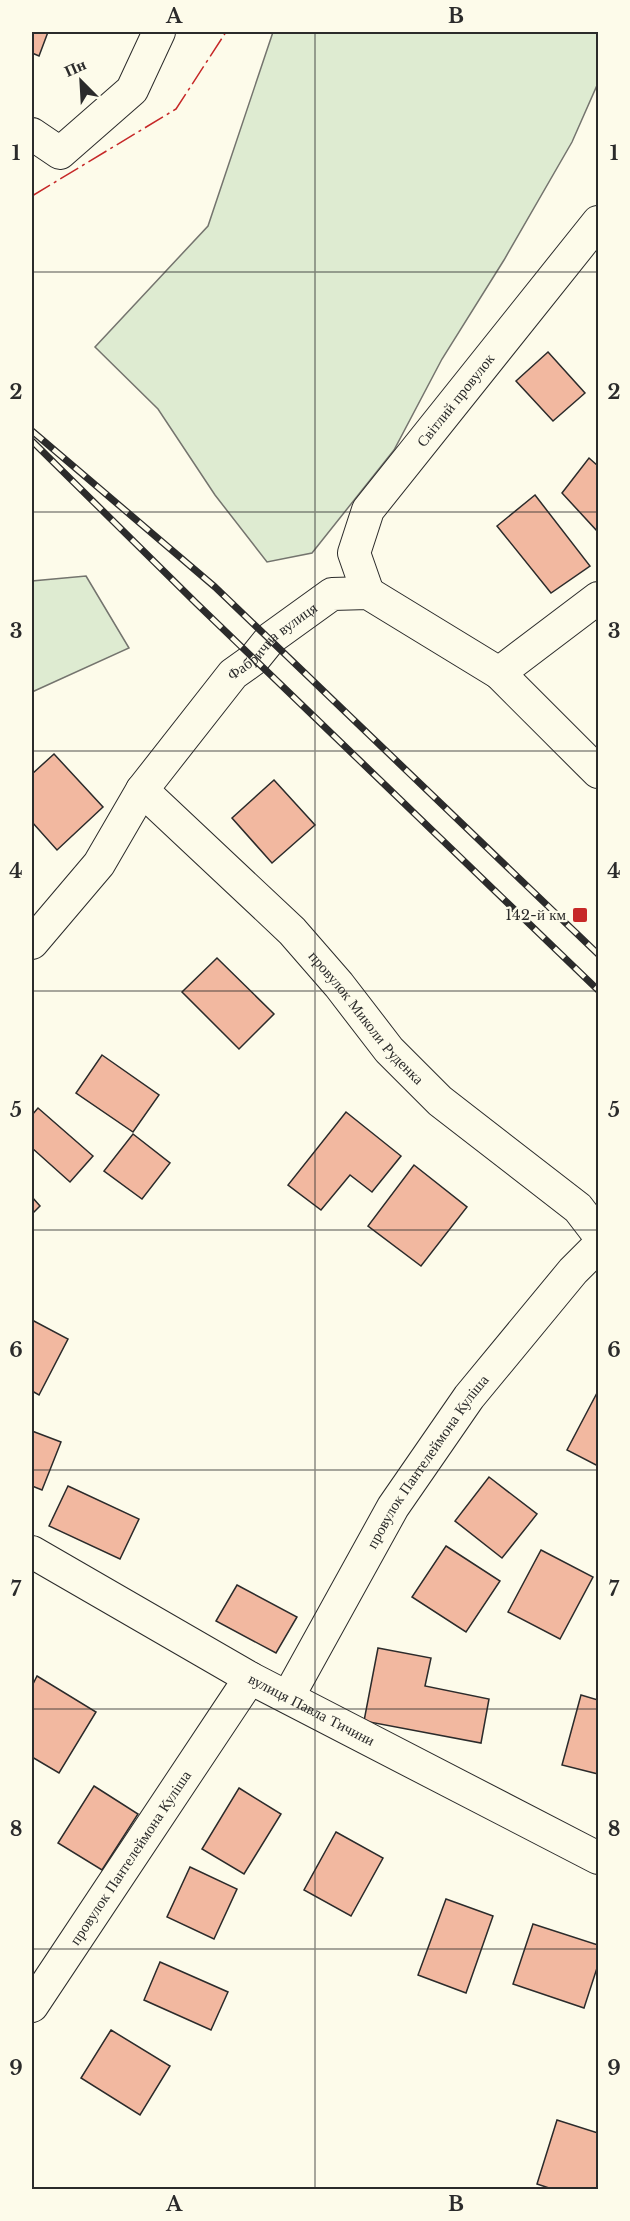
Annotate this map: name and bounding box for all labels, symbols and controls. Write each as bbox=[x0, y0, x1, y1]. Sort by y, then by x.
text: A bbox=[165, 4, 183, 28]
text: B bbox=[448, 4, 464, 28]
north arrow bbox=[51, 51, 111, 111]
text: Пн bbox=[61, 54, 89, 81]
text: 1 bbox=[12, 141, 21, 165]
text: 1 bbox=[610, 141, 619, 165]
street label: Світлий провулок bbox=[412, 349, 499, 450]
text: 2 bbox=[9, 380, 23, 404]
text: 2 bbox=[607, 380, 621, 404]
street label: Фабрична вулиця bbox=[223, 598, 321, 684]
text: 3 bbox=[10, 619, 22, 643]
text: 3 bbox=[608, 619, 620, 643]
text: 4 bbox=[9, 859, 23, 883]
text: 4 bbox=[607, 859, 621, 883]
place label: 142-й км bbox=[505, 905, 567, 924]
marker: 142-й км bbox=[571, 906, 589, 924]
street label: провулок Миколи Руденка bbox=[305, 947, 428, 1088]
text: 5 bbox=[10, 1098, 22, 1122]
text: 5 bbox=[608, 1098, 620, 1122]
text: 6 bbox=[9, 1338, 23, 1362]
text: 6 bbox=[607, 1338, 621, 1362]
street label: провулок Пантелеймона Куліша bbox=[362, 1370, 493, 1552]
text: 7 bbox=[11, 1577, 22, 1601]
text: 7 bbox=[609, 1577, 620, 1601]
street label: вулиця Павла Тичини bbox=[245, 1669, 378, 1750]
street label: провулок Пантелеймона Куліша bbox=[65, 1766, 195, 1948]
text: 8 bbox=[10, 1817, 22, 1841]
text: 8 bbox=[608, 1817, 620, 1841]
text: 9 bbox=[9, 2056, 23, 2080]
text: 9 bbox=[607, 2056, 621, 2080]
text: A bbox=[165, 2192, 183, 2216]
text: B bbox=[448, 2192, 464, 2216]

